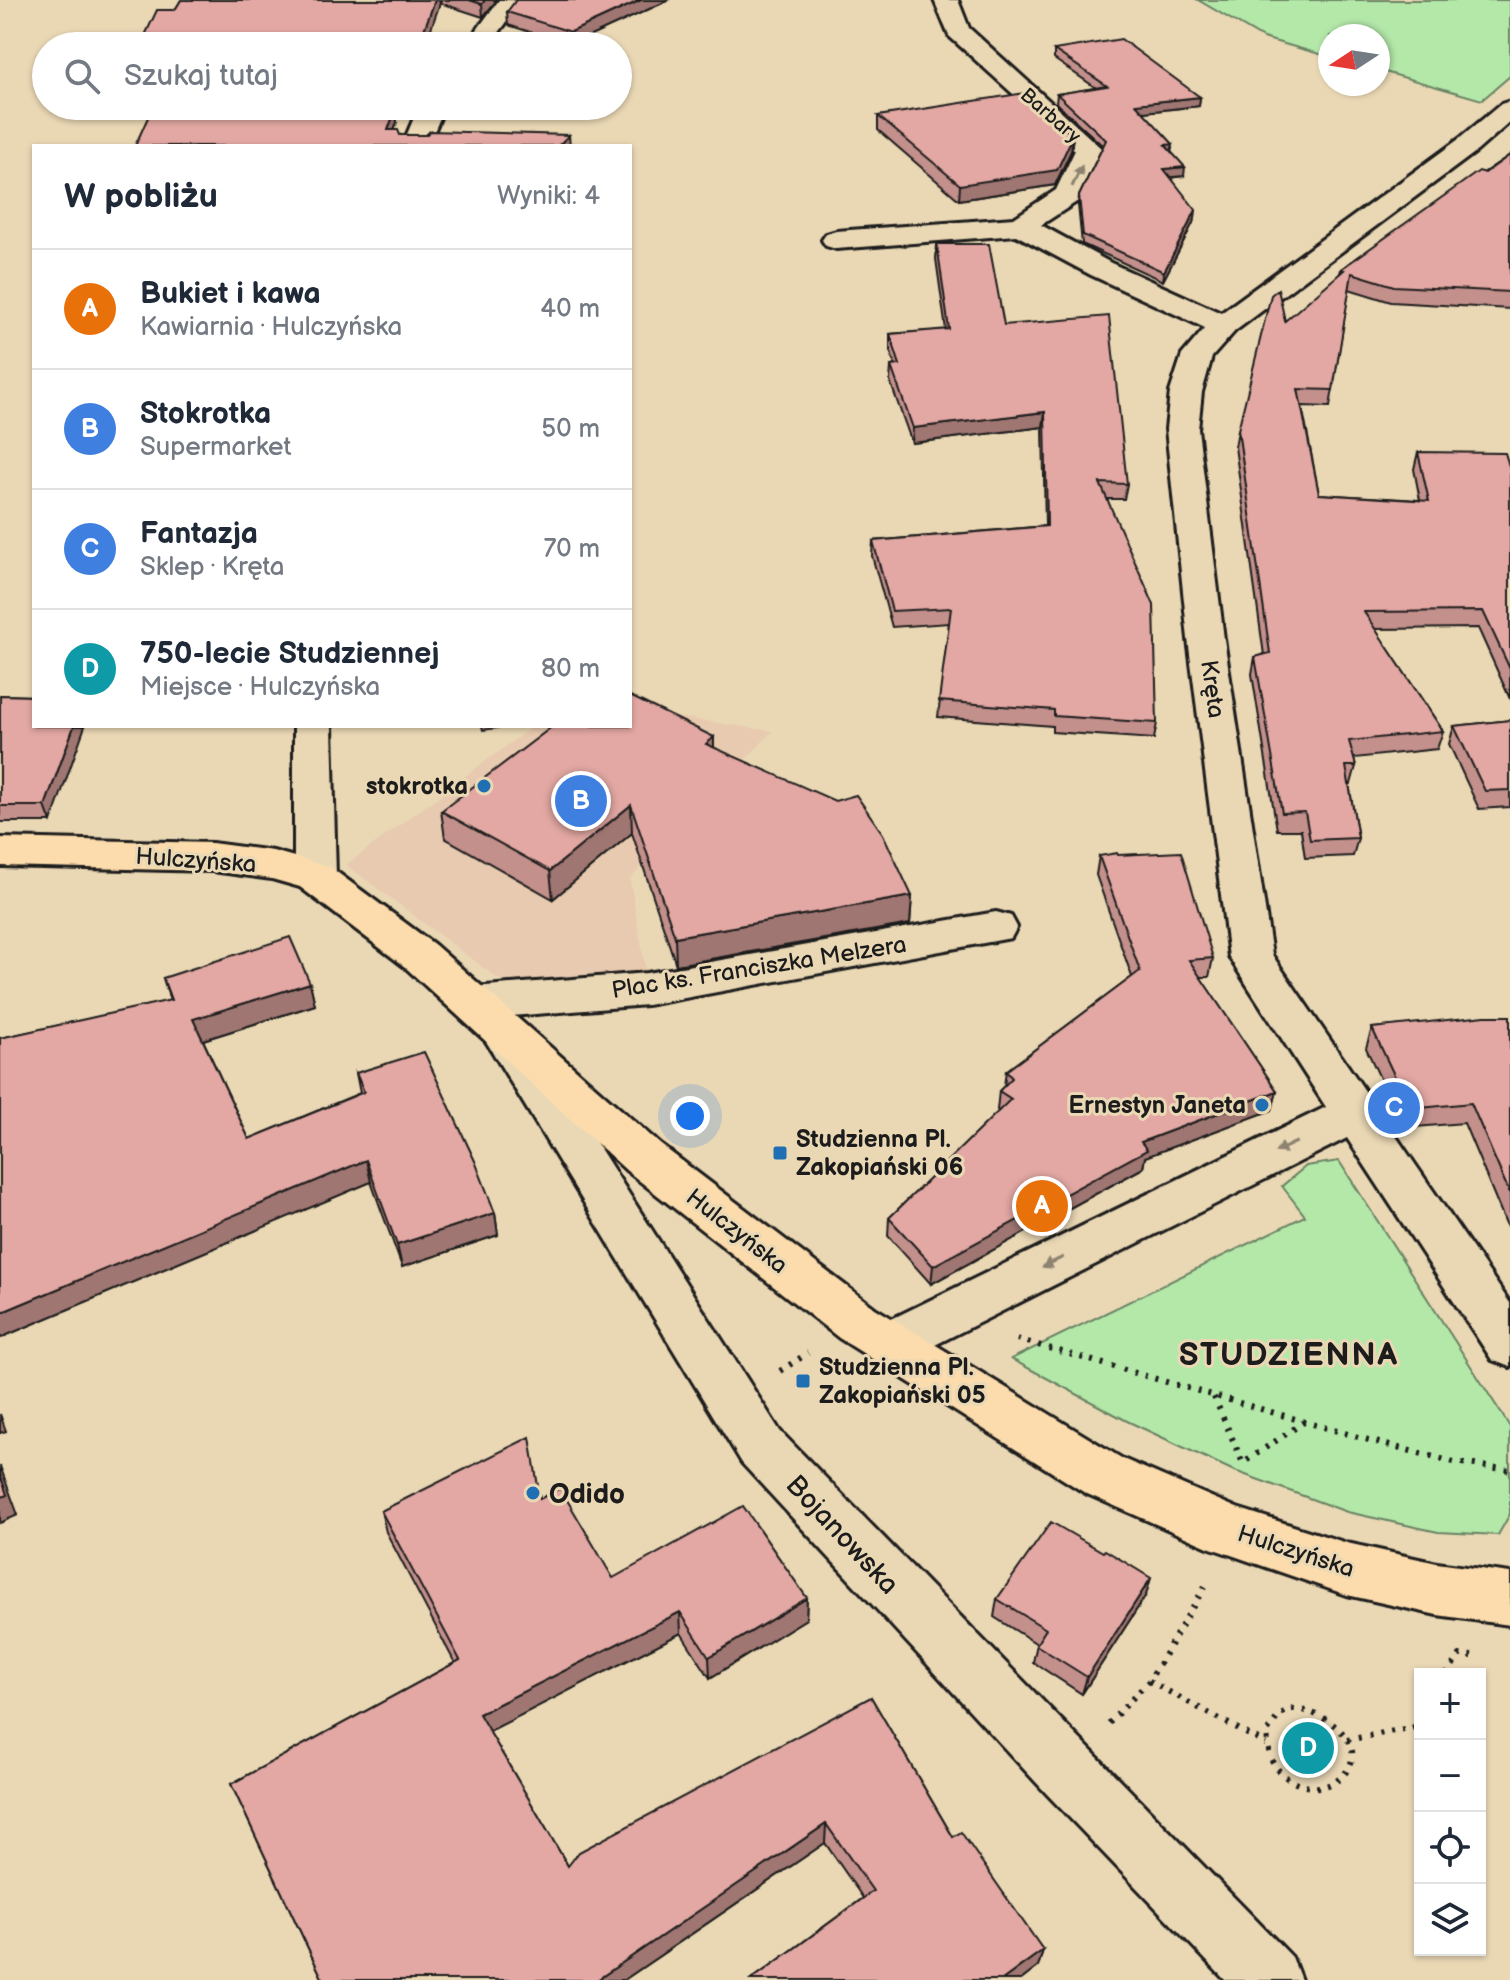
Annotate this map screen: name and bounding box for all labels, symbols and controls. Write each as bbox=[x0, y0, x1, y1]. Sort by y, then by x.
north arrow bbox=[1318, 24, 1390, 96]
search box bbox=[32, 32, 632, 120]
icon: search bbox=[60, 54, 104, 98]
text: Szukaj tutaj bbox=[124, 58, 278, 94]
street label: Barbary bbox=[1015, 83, 1085, 148]
one-way arrow bbox=[1070, 164, 1084, 187]
text: W pobliżu bbox=[64, 176, 218, 217]
text: Wyniki: 4 bbox=[497, 181, 600, 212]
text: Bukiet i kawa bbox=[140, 276, 321, 312]
text: A bbox=[82, 294, 98, 325]
text: 40 m bbox=[540, 294, 600, 325]
text: Kawiarnia · Hulczyńska bbox=[140, 312, 402, 343]
text: Stokrotka bbox=[140, 396, 271, 432]
text: B bbox=[81, 414, 99, 445]
text: 50 m bbox=[541, 414, 600, 445]
text: Supermarket bbox=[140, 432, 291, 463]
text: Fantazja bbox=[140, 516, 258, 552]
text: C bbox=[81, 534, 99, 565]
text: 70 m bbox=[543, 534, 600, 565]
text: Sklep · Kręta bbox=[140, 552, 285, 583]
text: 750-lecie Studziennej bbox=[140, 636, 439, 672]
text: D bbox=[81, 654, 99, 685]
text: 80 m bbox=[541, 654, 600, 685]
street label: Kręta bbox=[1194, 658, 1231, 720]
text: Miejsce · Hulczyńska bbox=[140, 672, 380, 703]
pin: B bbox=[555, 771, 607, 831]
place label: stokrotka bbox=[366, 772, 468, 801]
marker: stokrotka bbox=[475, 777, 493, 795]
street label: Hulczyńska bbox=[135, 842, 257, 879]
street label: Plac ks. Franciszka Melzera bbox=[610, 930, 909, 1005]
pin: C bbox=[1368, 1078, 1420, 1138]
place label: Ernestyn Janeta bbox=[1069, 1091, 1246, 1120]
your location bbox=[670, 1096, 710, 1136]
marker: Ernestyn Janeta bbox=[1253, 1096, 1271, 1114]
place label: Studzienna Pl. Zakopiański 06 bbox=[796, 1125, 963, 1182]
one-way arrow bbox=[1274, 1141, 1297, 1154]
marker: Studzienna Pl. Zakopiański 06 bbox=[771, 1144, 789, 1162]
pin: A bbox=[1016, 1176, 1068, 1236]
street label: Hulczyńska bbox=[680, 1183, 793, 1280]
one-way arrow bbox=[1041, 1256, 1064, 1269]
district label: STUDZIENNA bbox=[1179, 1336, 1399, 1375]
place label: Studzienna Pl. Zakopiański 05 bbox=[819, 1353, 986, 1410]
marker: Studzienna Pl. Zakopiański 05 bbox=[794, 1372, 812, 1390]
street label: Bojanowska bbox=[779, 1469, 905, 1601]
place label: Odido bbox=[549, 1478, 625, 1511]
marker: Odido bbox=[524, 1484, 542, 1502]
street label: Hulczyńska bbox=[1234, 1519, 1358, 1584]
map controls bbox=[1414, 1668, 1486, 1956]
button: + bbox=[1414, 1668, 1486, 1740]
pin: D bbox=[1282, 1718, 1334, 1778]
button: − bbox=[1414, 1740, 1486, 1812]
button: locate bbox=[1414, 1812, 1486, 1884]
button: layers bbox=[1414, 1884, 1486, 1956]

